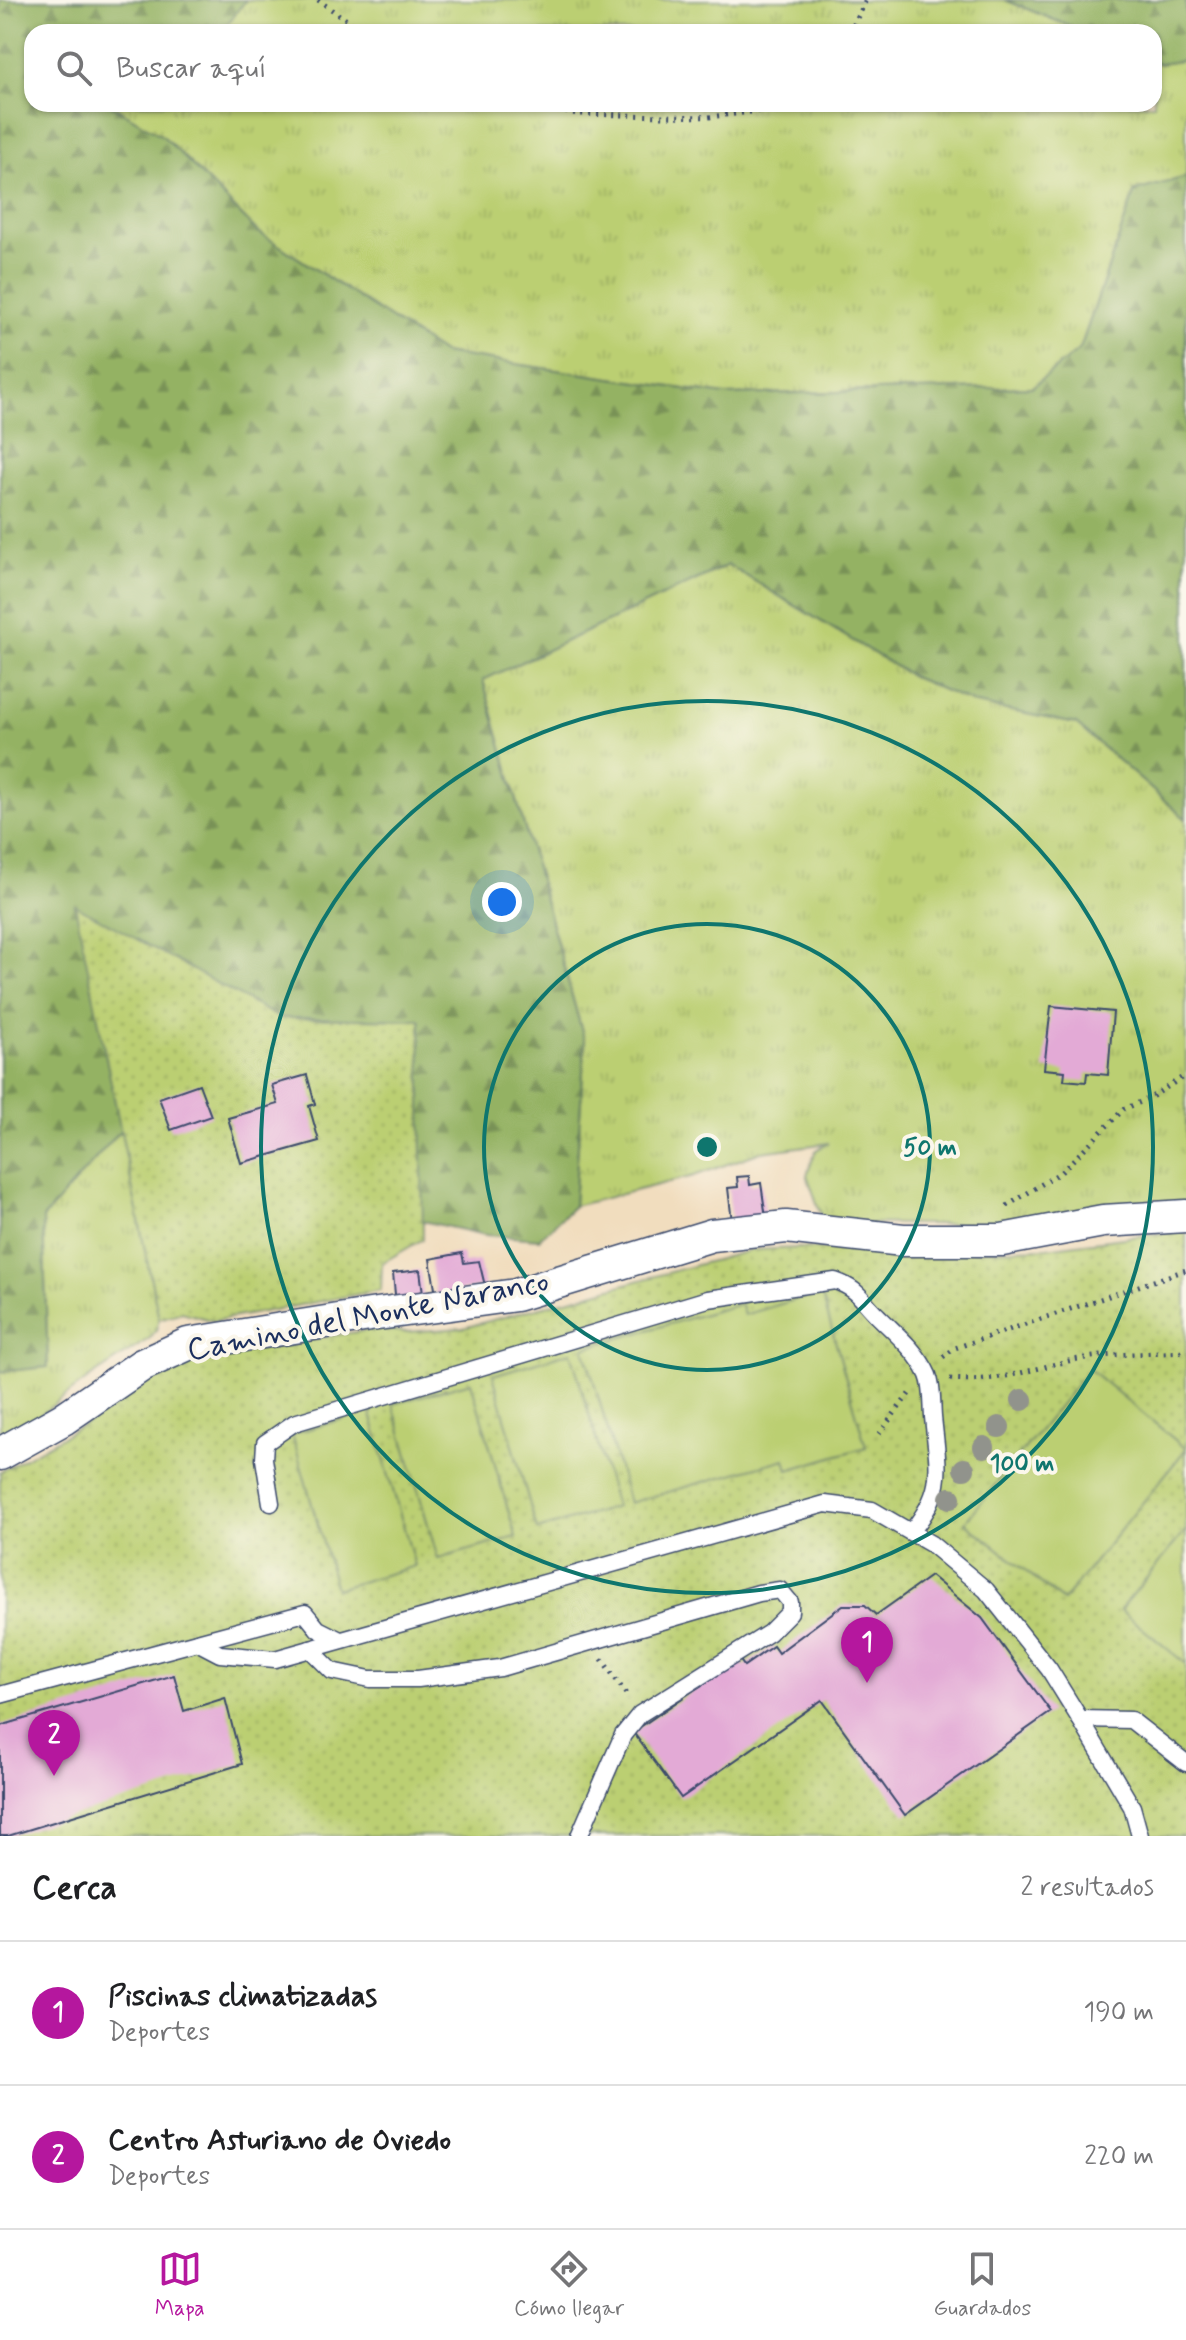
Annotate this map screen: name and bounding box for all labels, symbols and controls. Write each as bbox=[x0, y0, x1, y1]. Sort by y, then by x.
search box bbox=[24, 24, 1162, 112]
icon: search bbox=[52, 46, 96, 90]
text: Buscar aquí bbox=[116, 49, 267, 88]
your location bbox=[482, 882, 522, 922]
centre of rings bbox=[693, 1133, 721, 1161]
text: 50 m bbox=[903, 1133, 957, 1164]
street label: Camino del Monte Naranco bbox=[183, 1260, 553, 1372]
text: 100 m bbox=[990, 1449, 1054, 1480]
pin: 1 bbox=[841, 1617, 893, 1683]
pin: 2 bbox=[28, 1710, 80, 1776]
text: Cerca bbox=[32, 1866, 117, 1911]
text: 2 resultados bbox=[1021, 1871, 1154, 1905]
text: Piscinas climatizadas bbox=[108, 1977, 377, 2016]
text: 1 bbox=[52, 1996, 64, 2030]
text: 190 m bbox=[1084, 1996, 1154, 2030]
text: Deportes bbox=[108, 2016, 210, 2050]
text: Centro Asturiano de Oviedo bbox=[108, 2121, 451, 2160]
text: 2 bbox=[52, 2140, 64, 2174]
text: 220 m bbox=[1084, 2140, 1154, 2174]
text: Deportes bbox=[108, 2160, 210, 2194]
tab: Mapa bbox=[155, 2247, 205, 2323]
tab: Cómo llegar bbox=[514, 2247, 624, 2323]
tab: Guardados bbox=[934, 2247, 1031, 2323]

